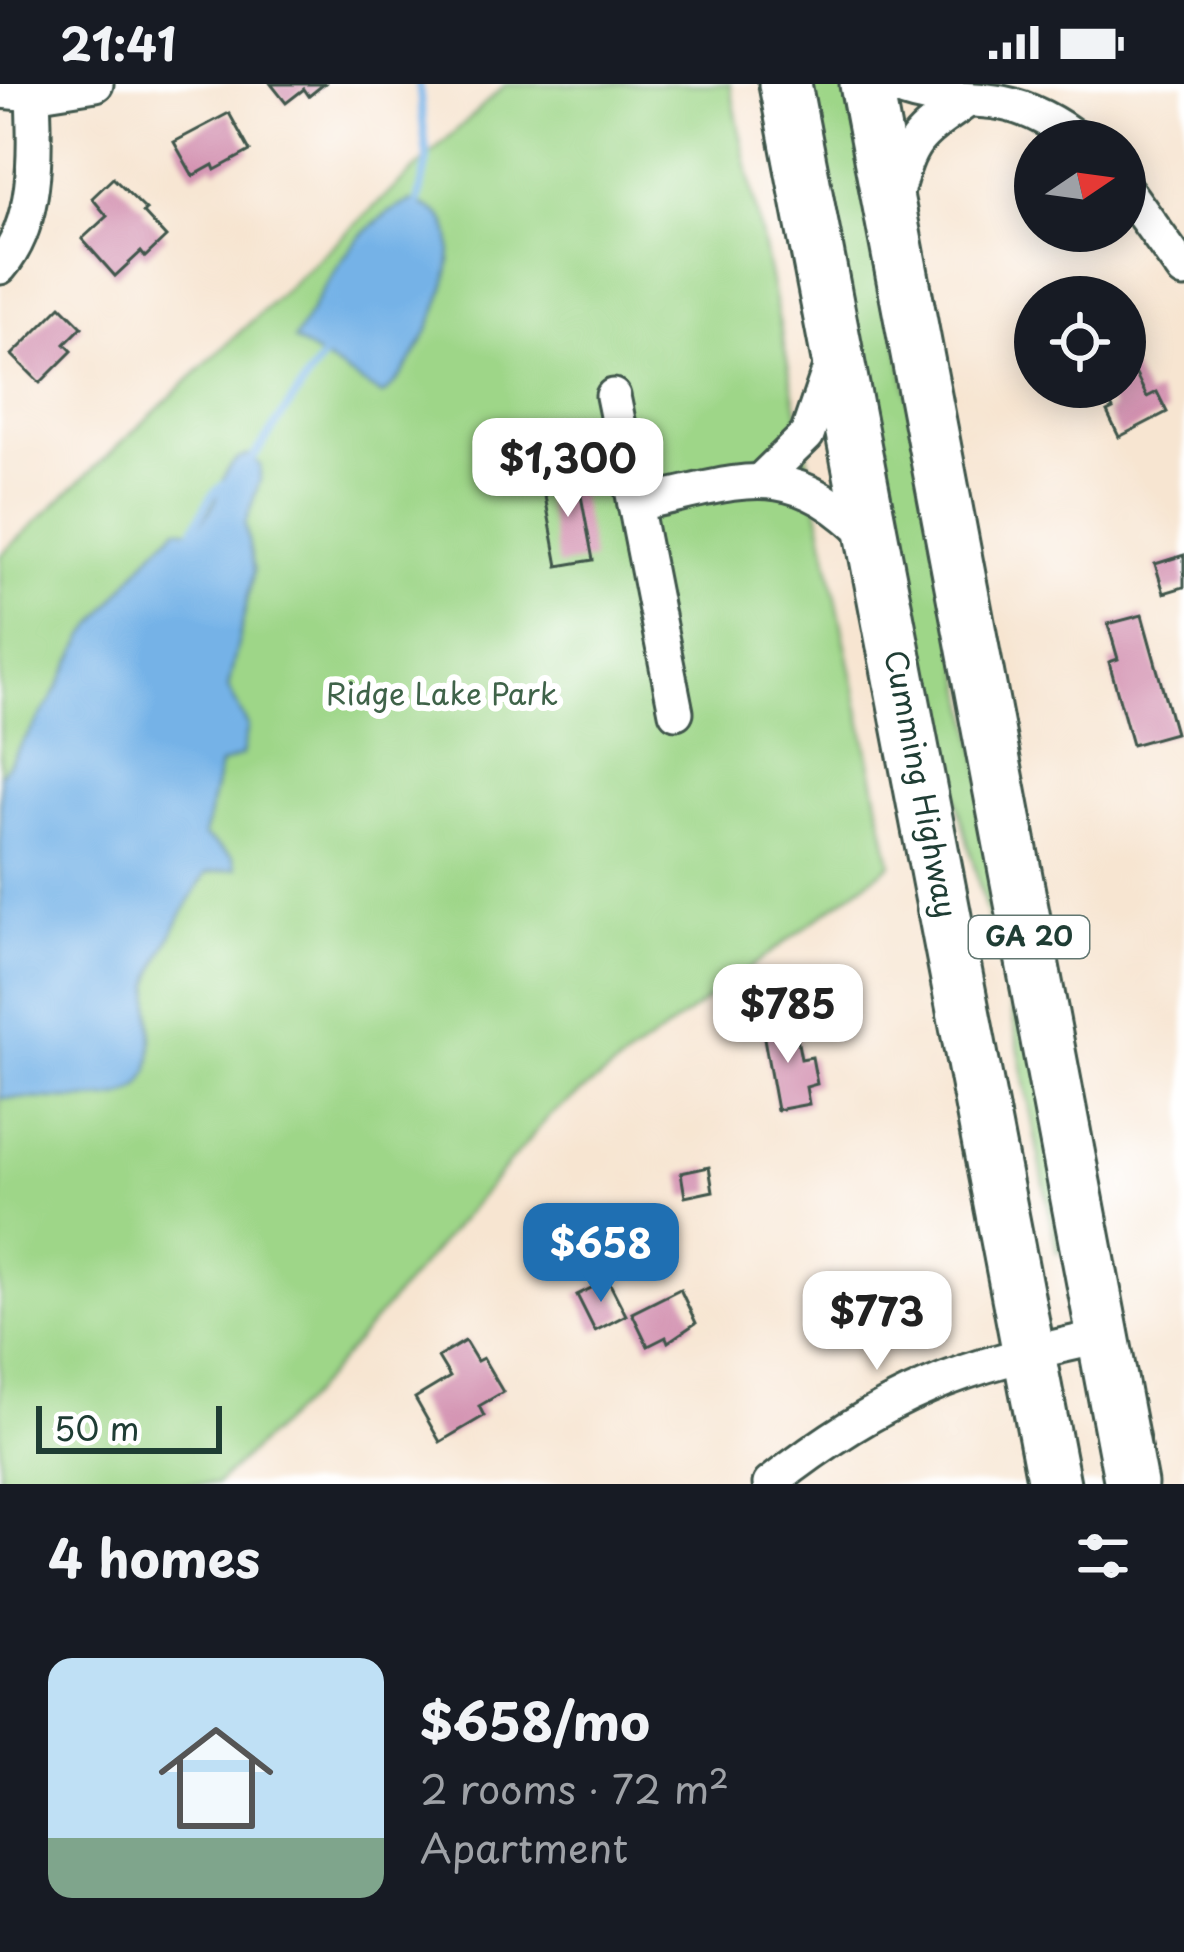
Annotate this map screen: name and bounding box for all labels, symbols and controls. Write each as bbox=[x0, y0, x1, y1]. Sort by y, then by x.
text: 21:41 bbox=[60, 8, 176, 76]
north arrow bbox=[1014, 120, 1146, 252]
map controls bbox=[1014, 120, 1146, 408]
button: locate bbox=[1014, 276, 1146, 408]
pin: $1,300 bbox=[470, 418, 666, 520]
text: $1,300 bbox=[499, 427, 637, 486]
street label: Cumming Highway bbox=[874, 646, 970, 921]
park label: Ridge Lake Park bbox=[326, 670, 558, 715]
road number: GA 20 bbox=[969, 916, 1089, 958]
pin: $785 bbox=[717, 964, 859, 1066]
text: $785 bbox=[740, 973, 836, 1032]
pin: $658 bbox=[530, 1203, 672, 1305]
text: $658 bbox=[550, 1212, 652, 1271]
pin: $773 bbox=[806, 1271, 948, 1373]
text: $773 bbox=[830, 1280, 924, 1339]
scale bar bbox=[36, 1400, 222, 1453]
text: 50 m bbox=[54, 1402, 140, 1452]
text: 4 homes bbox=[48, 1518, 260, 1595]
icon: filters bbox=[1070, 1523, 1136, 1589]
text: $658/mo bbox=[420, 1681, 650, 1758]
icon: home bbox=[144, 1706, 288, 1850]
text: 2 rooms · 72 m² bbox=[420, 1758, 729, 1817]
text: Apartment bbox=[420, 1817, 628, 1876]

